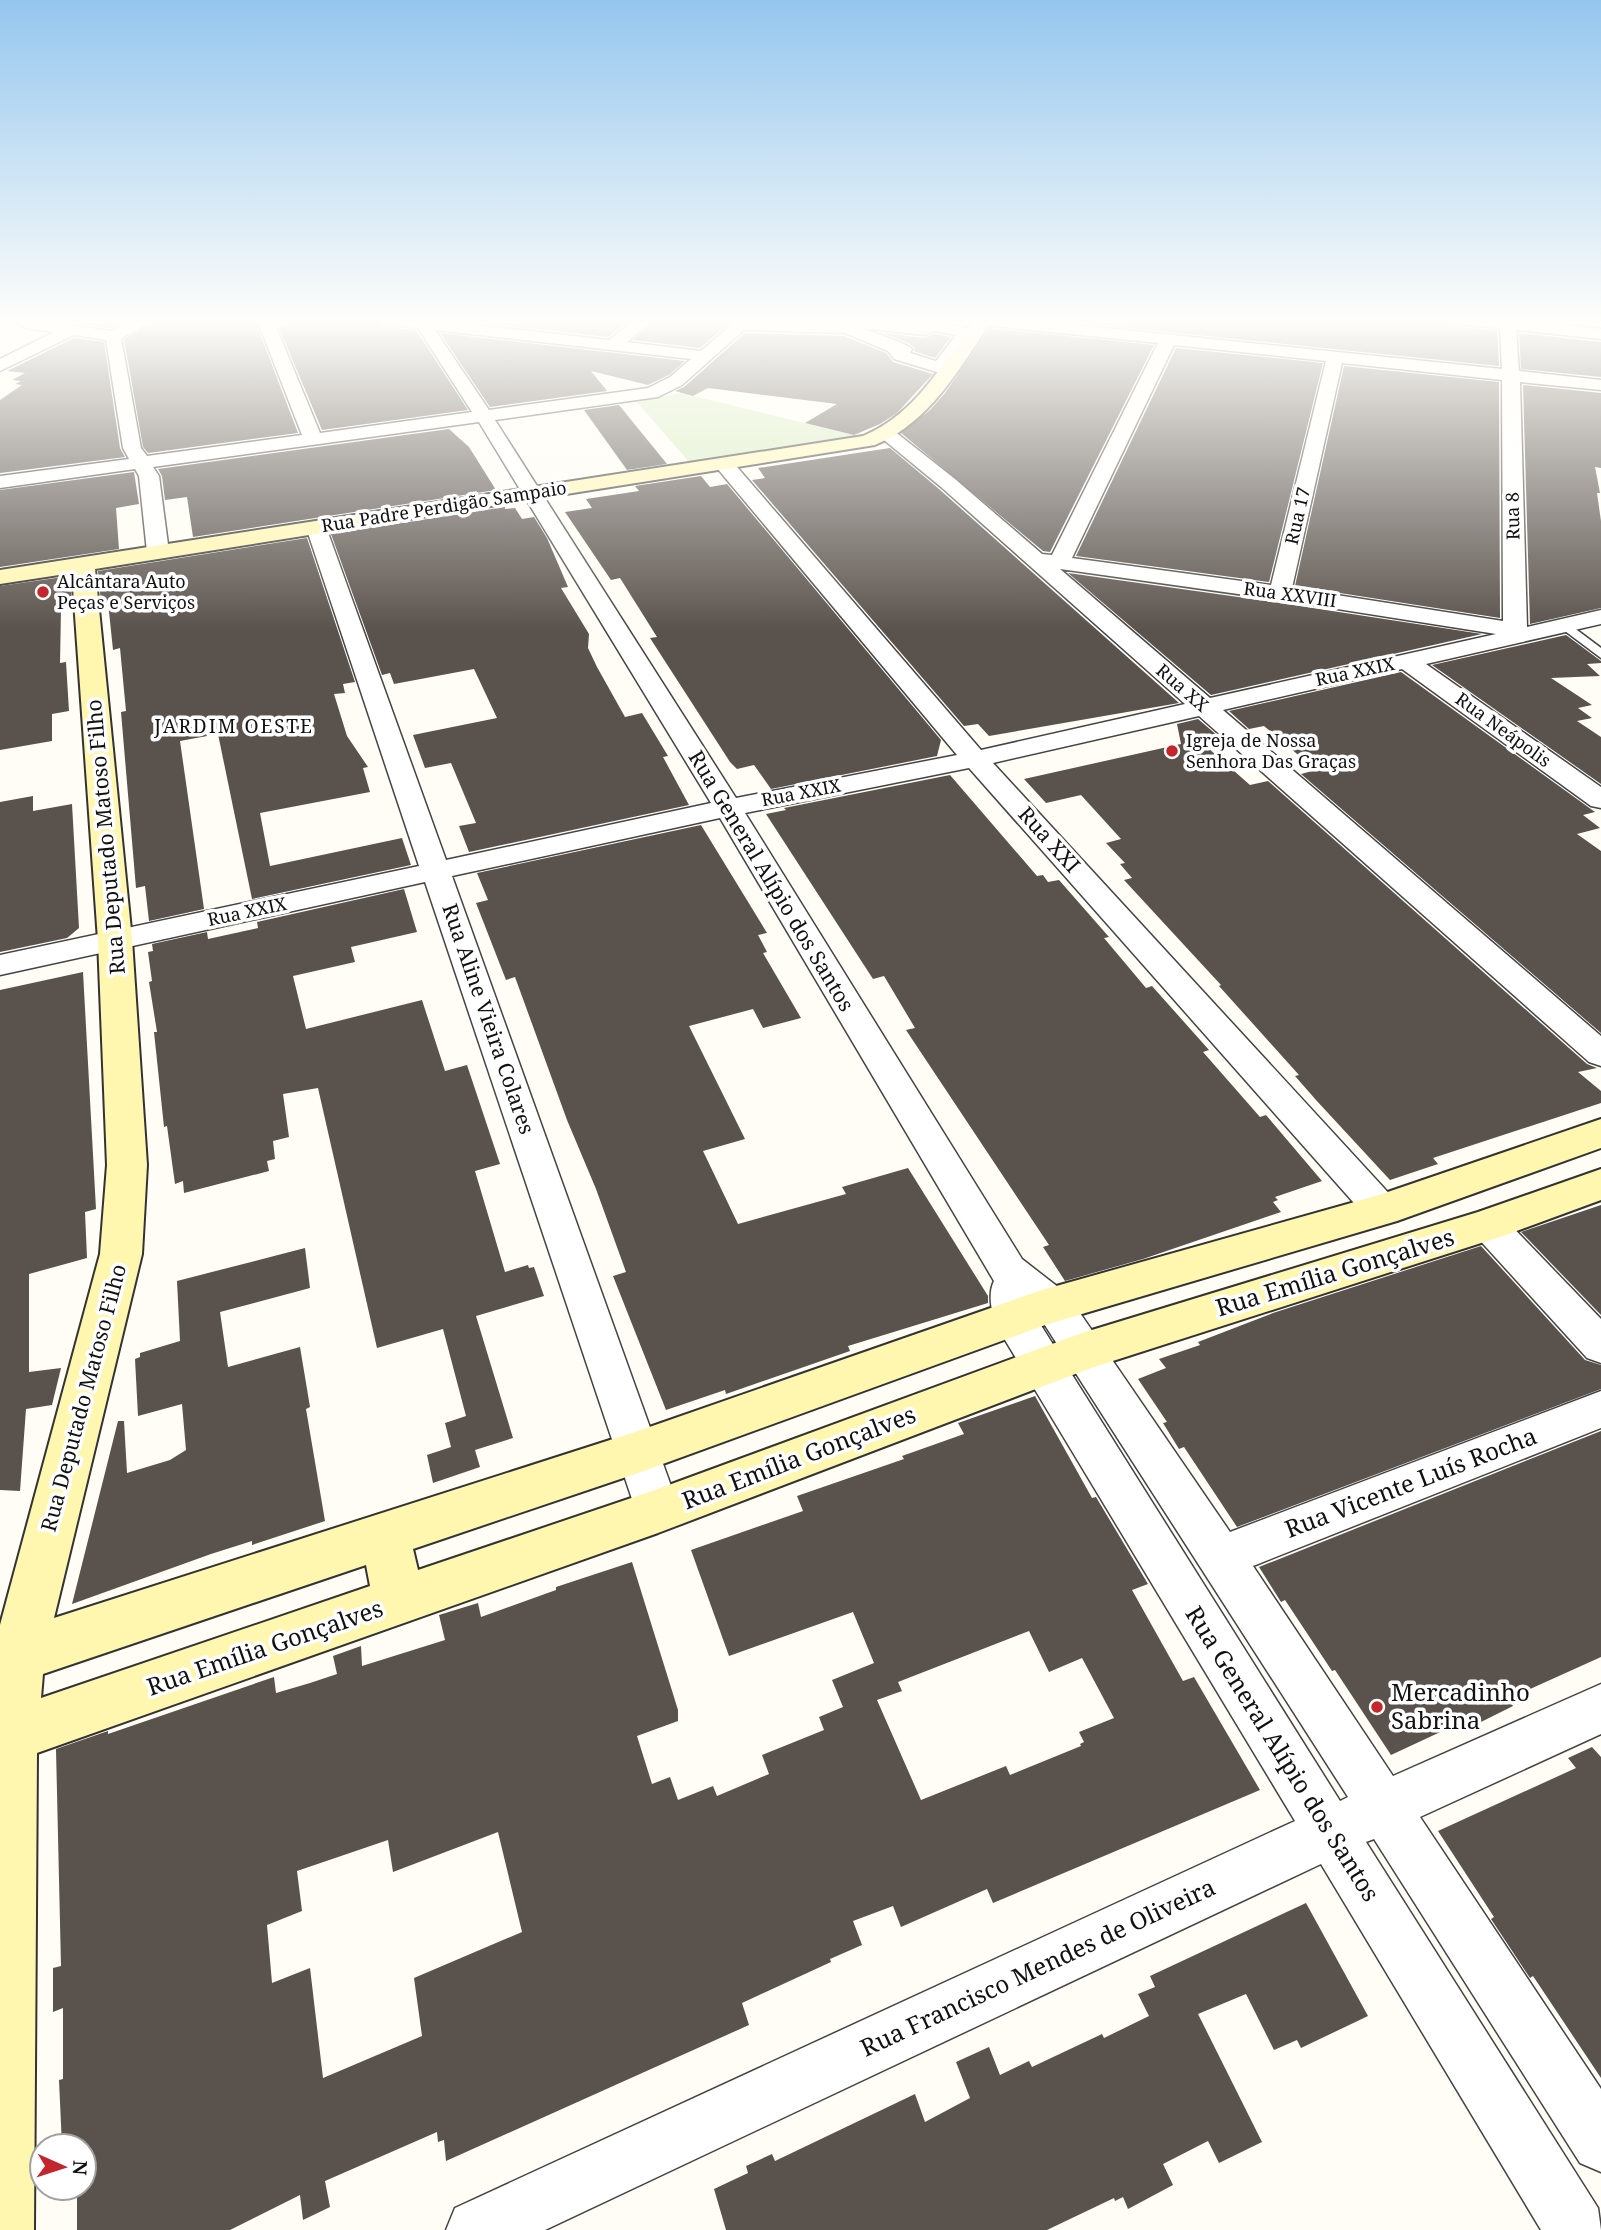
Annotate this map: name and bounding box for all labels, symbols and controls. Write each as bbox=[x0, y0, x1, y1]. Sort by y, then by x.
street label: Rua Padre Perdigão Sampaio bbox=[320, 475, 568, 537]
street label: Rua 17 bbox=[1279, 485, 1315, 547]
street label: Rua 8 bbox=[1500, 492, 1524, 540]
place label: Alcântara Auto Peças e Serviços bbox=[57, 569, 195, 614]
street label: Rua XXVIII bbox=[1242, 576, 1338, 612]
marker: Alcântara Auto Peças e Serviços bbox=[35, 584, 51, 600]
street label: Rua XXIX bbox=[1313, 651, 1397, 691]
street label: Rua XX bbox=[1151, 658, 1214, 717]
street label: Rua Neápolis bbox=[1451, 686, 1556, 772]
street label: Rua Deputado Matoso Filho bbox=[79, 698, 131, 976]
district label: JARDIM OESTE bbox=[153, 713, 314, 739]
place label: Igreja de Nossa Senhora Das Graças bbox=[1186, 728, 1356, 773]
marker: Igreja de Nossa Senhora Das Graças bbox=[1164, 743, 1180, 759]
street label: Rua General Alípio dos Santos bbox=[683, 745, 861, 1016]
street label: Rua XXIX bbox=[759, 773, 843, 811]
street label: Rua XXI bbox=[1013, 800, 1087, 878]
street label: Rua XXIX bbox=[205, 891, 289, 931]
street label: Rua Aline Vieira Colares bbox=[436, 900, 542, 1138]
street label: Rua Emília Gonçalves bbox=[1211, 1220, 1458, 1324]
street label: Rua Deputado Matoso Filho bbox=[34, 1261, 132, 1535]
street label: Rua Emília Gonçalves bbox=[677, 1397, 920, 1516]
street label: Rua Vicente Luís Rocha bbox=[1280, 1418, 1541, 1545]
street label: Rua Emília Gonçalves bbox=[142, 1591, 387, 1703]
street label: Rua General Alípio dos Santos bbox=[1179, 1599, 1388, 1907]
place label: Mercadinho Sabrina bbox=[1391, 1675, 1530, 1736]
marker: Mercadinho Sabrina bbox=[1369, 1699, 1385, 1715]
street label: Rua Francisco Mendes de Oliveira bbox=[855, 1870, 1220, 2064]
north arrow bbox=[28, 2132, 98, 2202]
text: N bbox=[67, 2160, 93, 2176]

